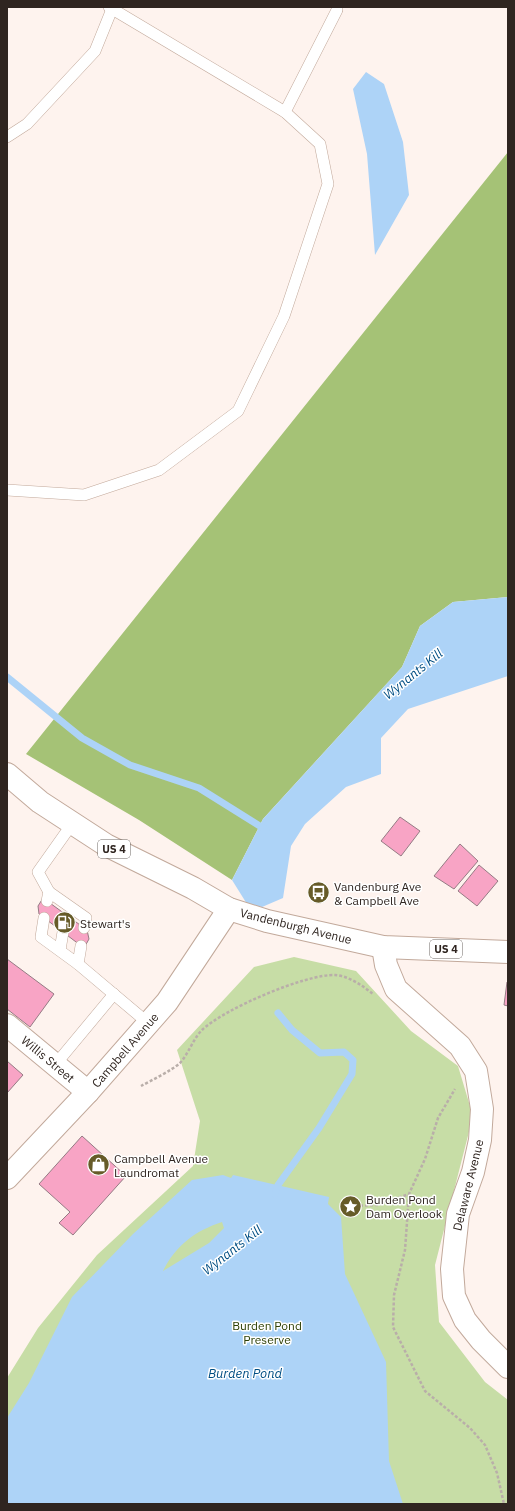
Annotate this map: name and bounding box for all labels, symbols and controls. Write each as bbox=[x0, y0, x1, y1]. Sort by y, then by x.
water label: Wynants Kill bbox=[380, 645, 446, 703]
road number: US 4 bbox=[98, 840, 130, 858]
place label: Vandenburg Ave & Campbell Ave bbox=[334, 879, 422, 908]
bus stop icon: Vandenburg Ave & Campbell Ave bbox=[306, 880, 332, 906]
street label: Vandenburgh Avenue bbox=[239, 905, 354, 947]
fuel station icon: Stewart's bbox=[51, 910, 77, 936]
place label: Stewart's bbox=[80, 916, 131, 931]
road number: US 4 bbox=[430, 940, 462, 958]
street label: Campbell Avenue bbox=[88, 1009, 162, 1090]
street label: Willis Street bbox=[18, 1032, 78, 1086]
street label: Delaware Avenue bbox=[449, 1137, 487, 1232]
place label: Campbell Avenue Laundromat bbox=[114, 1151, 209, 1180]
shop icon: Campbell Avenue Laundromat bbox=[86, 1152, 112, 1178]
place label: Burden Pond Dam Overlook bbox=[366, 1192, 443, 1221]
place icon: Burden Pond Dam Overlook bbox=[337, 1193, 363, 1219]
water label: Wynants Kill bbox=[199, 1221, 266, 1279]
park label: Burden Pond Preserve bbox=[232, 1318, 302, 1347]
water label: Burden Pond bbox=[208, 1365, 282, 1382]

